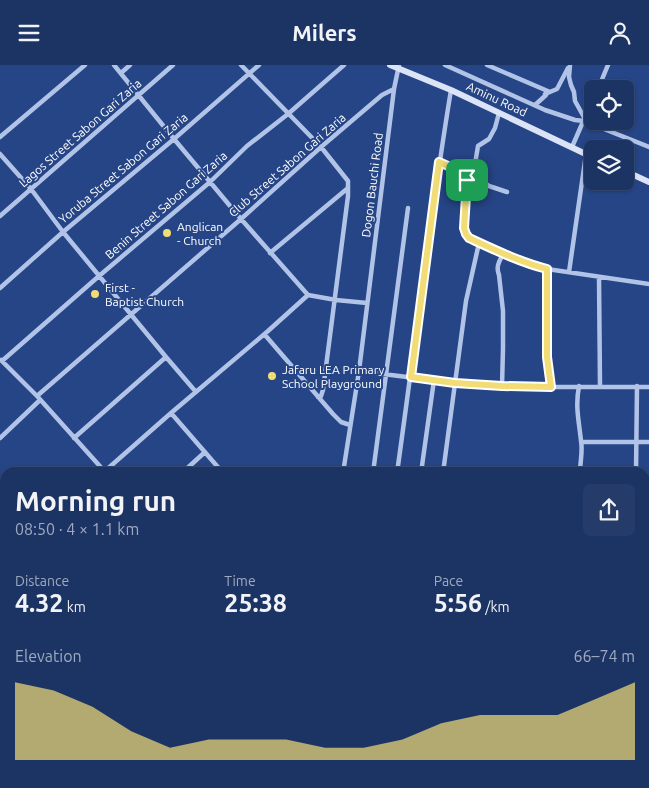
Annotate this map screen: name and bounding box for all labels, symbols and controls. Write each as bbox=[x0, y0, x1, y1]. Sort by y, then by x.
icon: menu bbox=[15, 19, 43, 47]
icon: person bbox=[606, 19, 634, 47]
text: Milers bbox=[292, 20, 357, 45]
street label: Lagos Street Sabon Gari Zaria bbox=[16, 76, 144, 190]
street label: Aminu Road bbox=[465, 79, 529, 119]
map controls bbox=[584, 80, 634, 190]
button: locate bbox=[584, 80, 634, 130]
street label: Yoruba Street Sabon Gari Zaria bbox=[56, 110, 190, 226]
street label: Club Street Sabon Gari Zaria bbox=[226, 111, 348, 219]
street label: Dogon Bauchi Road bbox=[359, 132, 385, 238]
button: layers bbox=[584, 140, 634, 190]
street label: Benin Street Sabon Gari Zaria bbox=[103, 149, 229, 261]
pin bbox=[446, 159, 488, 201]
icon: arrive bbox=[453, 166, 481, 194]
place label: Anglican - Church bbox=[177, 220, 223, 247]
marker: Anglican - Church bbox=[161, 227, 173, 239]
place label: First - Baptist Church bbox=[105, 281, 184, 308]
marker: First - Baptist Church bbox=[89, 288, 101, 300]
place label: Jafaru LEA Primary School Playground bbox=[282, 363, 384, 390]
marker: Jafaru LEA Primary School Playground bbox=[266, 370, 278, 382]
button: share bbox=[583, 484, 635, 536]
text: Morning run bbox=[15, 485, 176, 516]
text: 08:50 · 4 × 1.1 km bbox=[15, 520, 139, 538]
text: Distance bbox=[15, 573, 69, 589]
text: Time bbox=[224, 573, 256, 589]
text: Pace bbox=[434, 573, 463, 589]
text: 4.32 bbox=[15, 589, 63, 617]
text: 25:38 bbox=[224, 589, 287, 617]
text: 5:56 bbox=[434, 589, 482, 617]
text: km bbox=[63, 599, 86, 615]
text: /km bbox=[482, 599, 510, 615]
text: Elevation bbox=[15, 647, 82, 665]
text: 66–74 m bbox=[573, 647, 635, 665]

